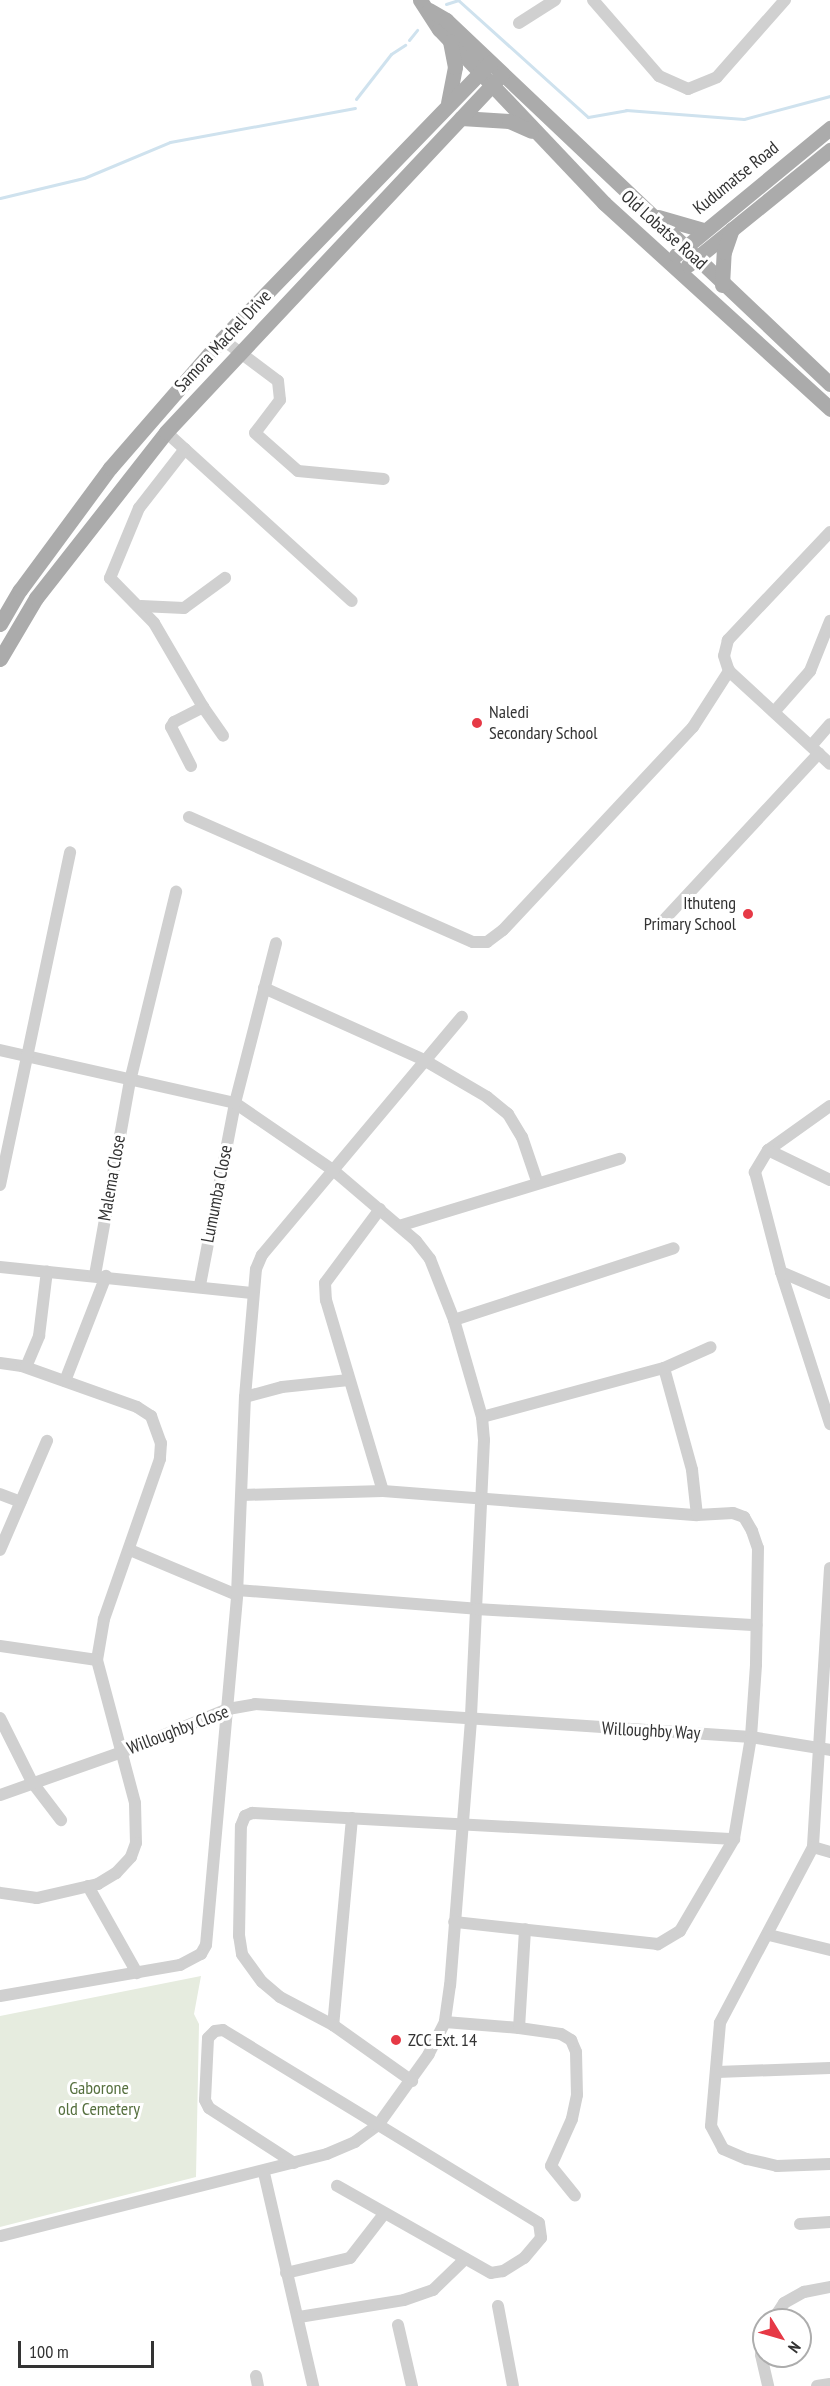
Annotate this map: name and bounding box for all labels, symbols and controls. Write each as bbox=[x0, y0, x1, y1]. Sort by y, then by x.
street label: Kudumatse Road bbox=[689, 137, 783, 219]
street label: Old Lobatse Road bbox=[617, 186, 711, 274]
street label: Samora Machel Drive bbox=[170, 286, 276, 396]
place label: Naledi Secondary School bbox=[489, 702, 598, 744]
marker: Naledi Secondary School bbox=[470, 716, 484, 730]
place label: Ithuteng Primary School bbox=[643, 893, 736, 936]
marker: Ithuteng Primary School bbox=[741, 907, 755, 921]
street label: Malema Close bbox=[94, 1133, 130, 1223]
street label: Lumumba Close bbox=[197, 1143, 237, 1245]
street label: Willoughby Close bbox=[124, 1701, 232, 1759]
street label: Willoughby Way bbox=[601, 1718, 701, 1744]
place label: ZCC Ext. 14 bbox=[408, 2029, 479, 2051]
marker: ZCC Ext. 14 bbox=[389, 2033, 403, 2047]
park label: Gaborone old Cemetery bbox=[58, 2078, 140, 2120]
north arrow bbox=[752, 2308, 812, 2368]
scale bar bbox=[21, 2329, 158, 2367]
text: N bbox=[784, 2338, 805, 2357]
text: 100 m bbox=[29, 2340, 69, 2363]

